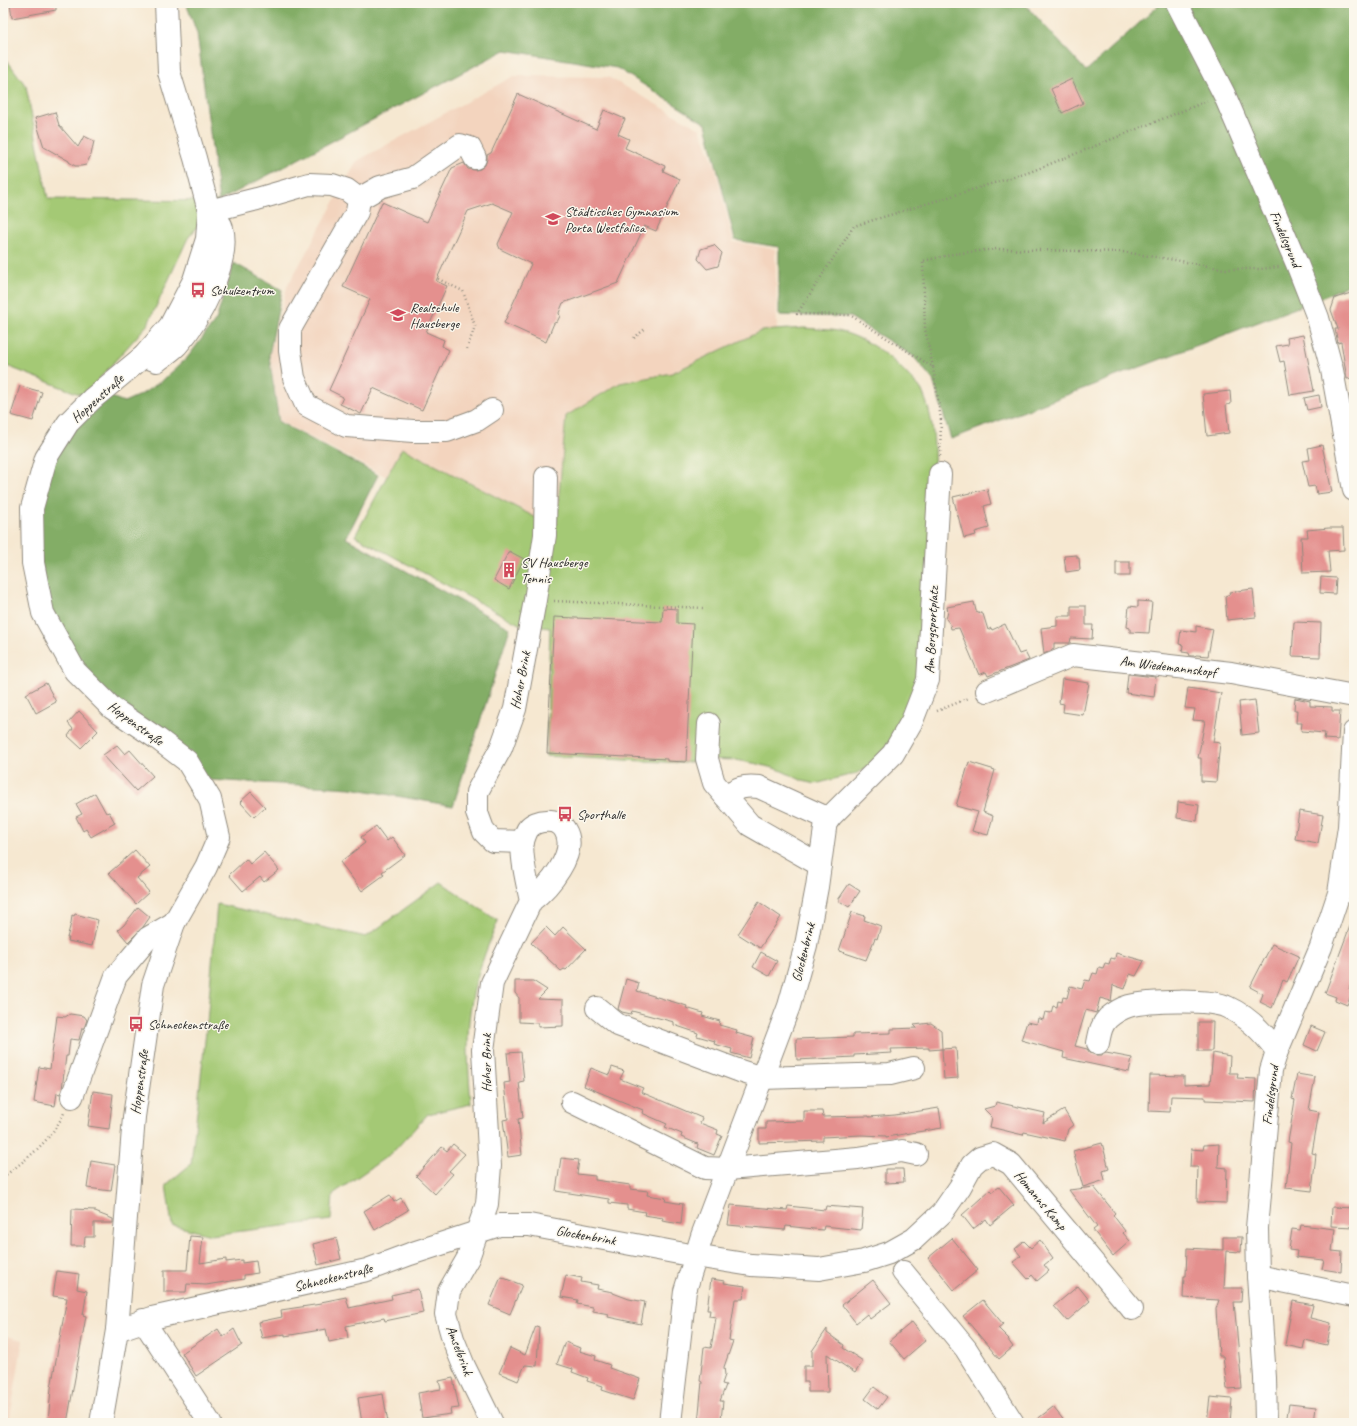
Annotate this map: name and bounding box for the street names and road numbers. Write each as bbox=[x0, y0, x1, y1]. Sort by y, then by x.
street label: Findelsgrund bbox=[1266, 208, 1306, 272]
street label: Hoppenstraße bbox=[68, 369, 128, 426]
street label: Am Bergsportplatz bbox=[921, 584, 942, 674]
street label: Hoher Brink bbox=[507, 649, 535, 710]
street label: Am Wiedemannskopf bbox=[1119, 652, 1221, 681]
street label: Hoppenstraße bbox=[105, 698, 168, 750]
street label: Glockenbrink bbox=[788, 920, 819, 983]
street label: Hoher Brink bbox=[478, 1033, 495, 1092]
street label: Hoppenstraße bbox=[127, 1047, 153, 1115]
street label: Findelsgrund bbox=[1258, 1062, 1283, 1126]
street label: Homanns Kamp bbox=[1011, 1167, 1071, 1234]
street label: Glockenbrink bbox=[555, 1222, 618, 1249]
street label: Schneckenstraße bbox=[292, 1259, 375, 1295]
street label: Amselbrink bbox=[442, 1323, 477, 1379]

